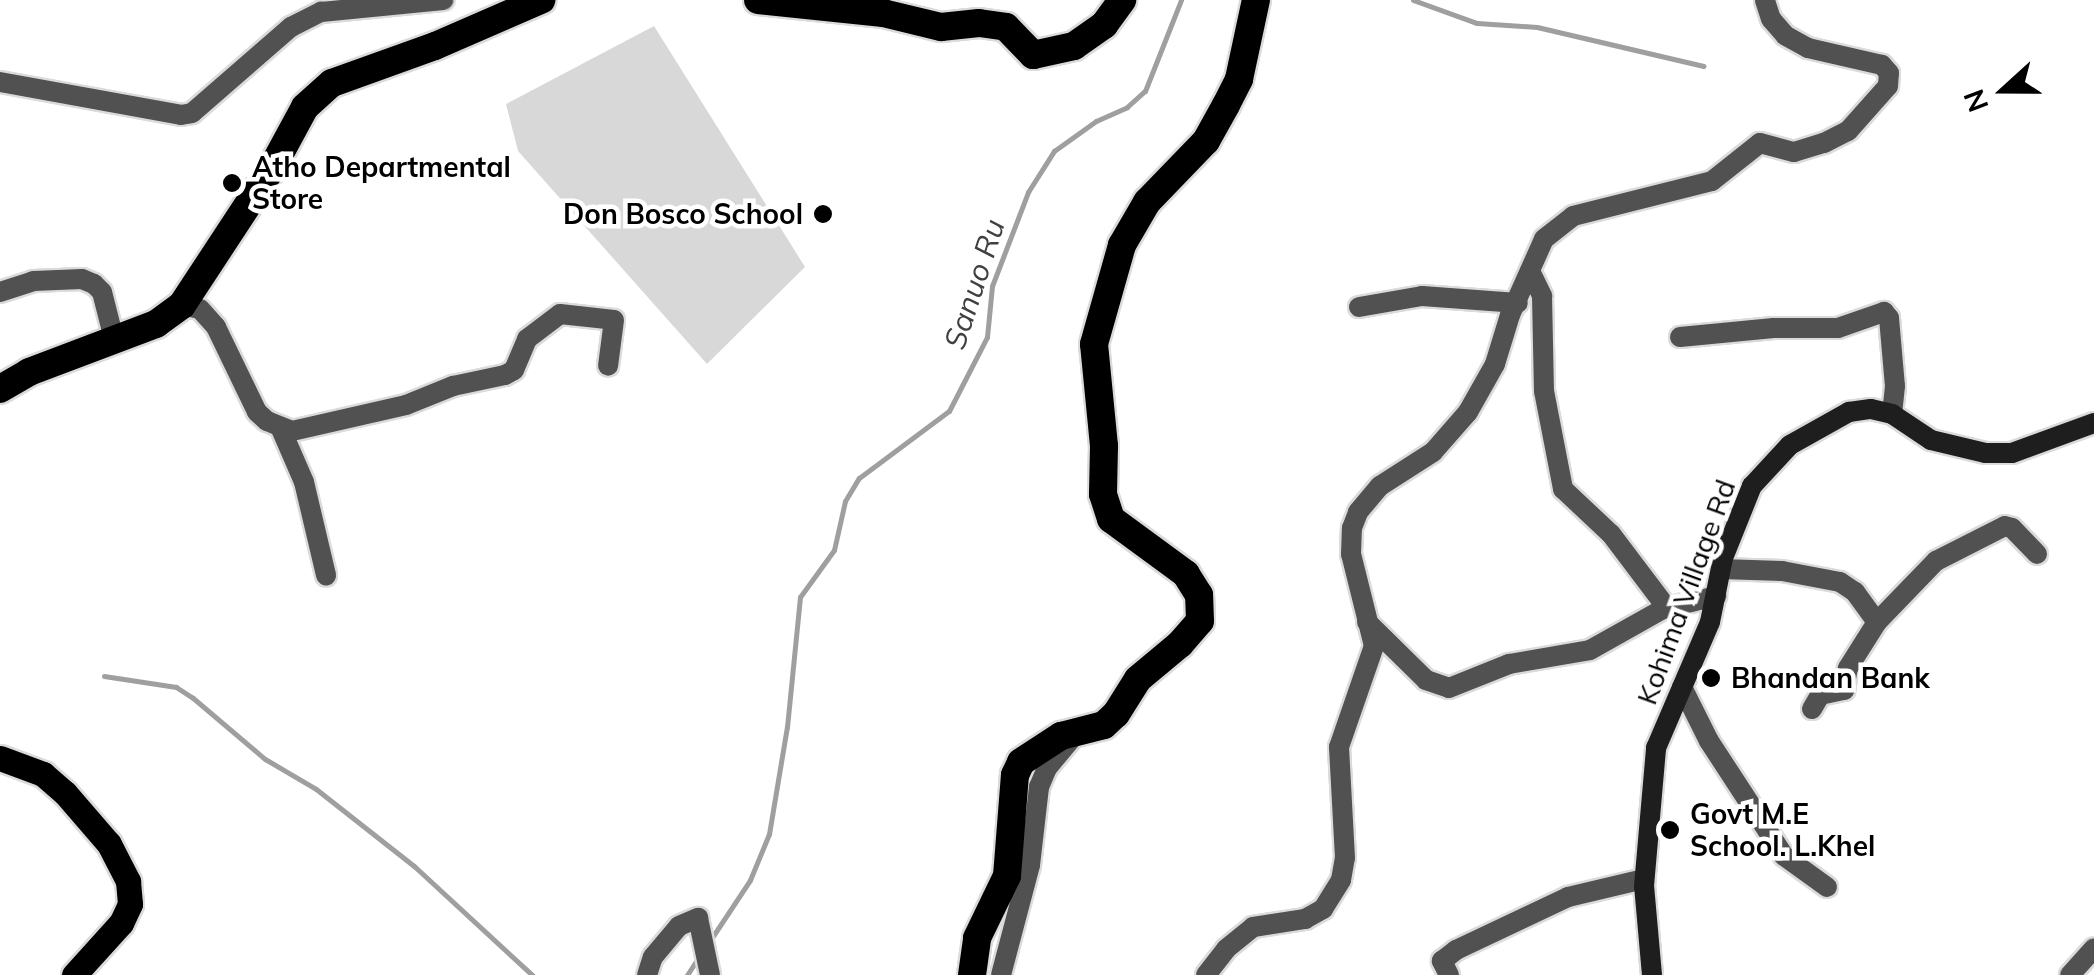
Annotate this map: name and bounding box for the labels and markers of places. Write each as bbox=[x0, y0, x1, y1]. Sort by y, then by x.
place label: Atho Departmental Store bbox=[252, 150, 511, 216]
marker: Atho Departmental Store bbox=[221, 172, 243, 194]
place label: Don Bosco School bbox=[563, 197, 803, 231]
marker: Don Bosco School bbox=[812, 203, 834, 225]
place label: Bhandan Bank bbox=[1731, 661, 1930, 695]
marker: Bhandan Bank bbox=[1700, 667, 1722, 689]
place label: Govt M.E School. L.Khel bbox=[1690, 797, 1875, 863]
marker: Govt M.E School. L.Khel bbox=[1659, 819, 1681, 841]

